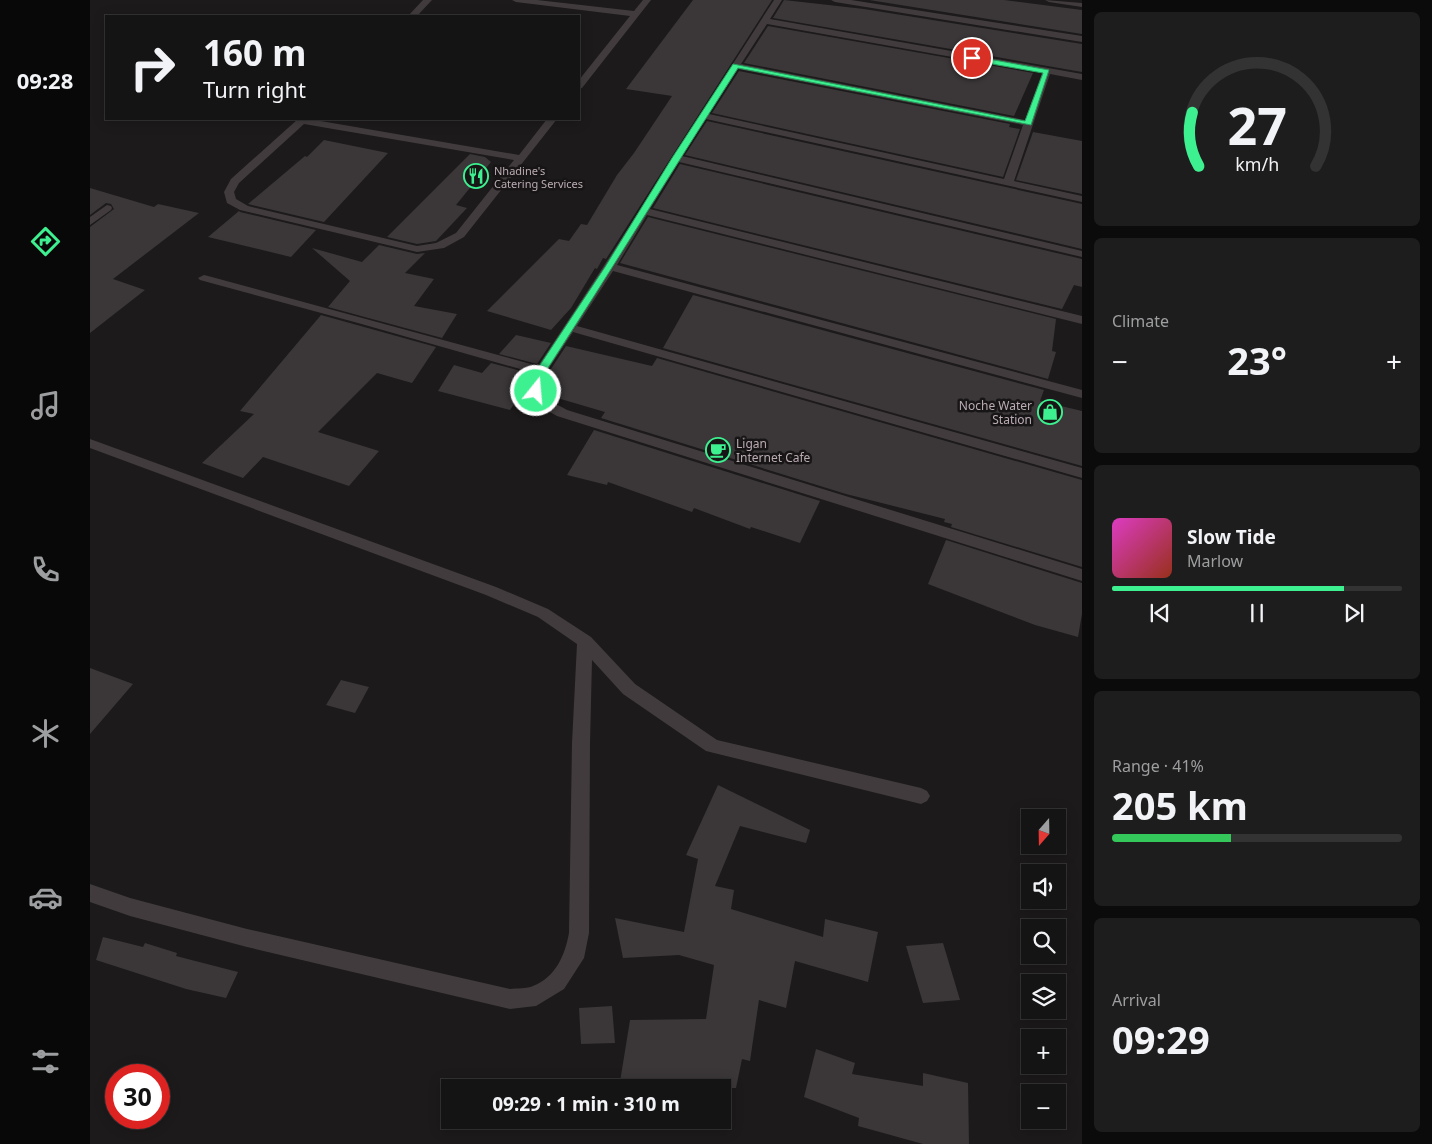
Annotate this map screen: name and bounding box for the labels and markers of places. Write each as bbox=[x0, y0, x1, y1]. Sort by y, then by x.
pin bbox=[951, 37, 993, 79]
restaurant icon: Nhadine's Catering Services bbox=[463, 163, 489, 189]
place label: Nhadine's Catering Services bbox=[494, 163, 583, 191]
place label: Noche Water Station bbox=[959, 397, 1032, 428]
shop icon: Noche Water Station bbox=[1037, 399, 1063, 425]
place label: Ligan Internet Cafe bbox=[736, 435, 811, 466]
cafe icon: Ligan Internet Cafe bbox=[705, 437, 731, 463]

